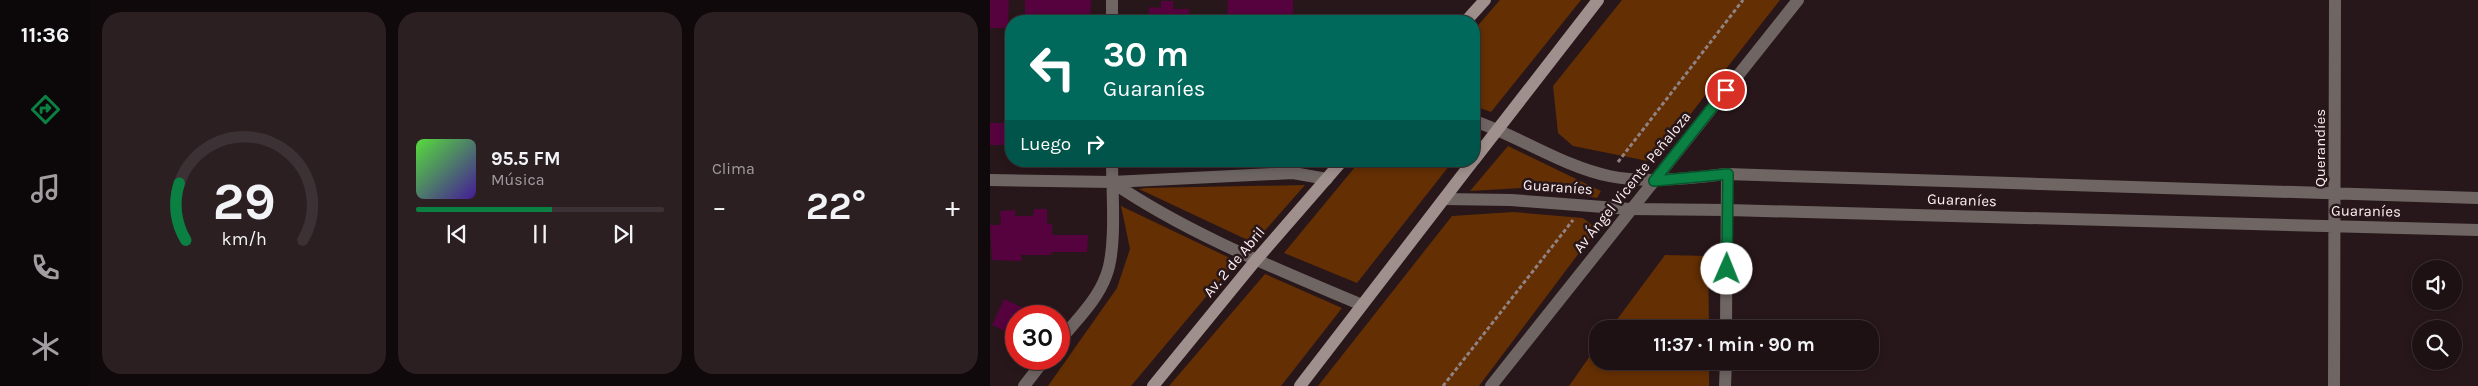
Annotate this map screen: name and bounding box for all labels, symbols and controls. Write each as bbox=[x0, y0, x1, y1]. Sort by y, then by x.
text: 11:36 bbox=[21, 22, 69, 48]
text: 30 m bbox=[1103, 34, 1189, 75]
icon: left bbox=[1020, 35, 1085, 100]
pin bbox=[1705, 69, 1747, 111]
text: Guaraníes bbox=[1103, 76, 1205, 102]
icon: arrive bbox=[1712, 76, 1740, 104]
icon: directions bbox=[28, 92, 63, 127]
street label: Av Ángel Vicente Peñaloza bbox=[1570, 108, 1694, 256]
street label: Querandíes bbox=[2311, 109, 2329, 187]
icon: right bbox=[1081, 130, 1109, 158]
text: Luego bbox=[1020, 133, 1071, 155]
text: 95.5 FM bbox=[491, 148, 561, 170]
text: Clima bbox=[712, 159, 755, 178]
text: Música bbox=[491, 170, 544, 189]
icon: music bbox=[28, 171, 63, 206]
text: 29 bbox=[212, 171, 276, 232]
street label: Guaraníes bbox=[1523, 176, 1593, 198]
text: 22° bbox=[806, 184, 866, 229]
text: − bbox=[712, 190, 727, 223]
text: + bbox=[945, 190, 960, 223]
street label: Guaraníes bbox=[1927, 190, 1997, 210]
street label: Guaraníes bbox=[2331, 201, 2401, 221]
icon: previous bbox=[443, 220, 471, 248]
icon: pause bbox=[526, 220, 554, 248]
icon: next bbox=[609, 220, 637, 248]
street label: Av. 2 de Abril bbox=[1199, 223, 1269, 301]
text: km/h bbox=[221, 229, 267, 250]
position arrow bbox=[1700, 242, 1752, 294]
icon: phone bbox=[28, 250, 63, 285]
map controls bbox=[2412, 260, 2462, 370]
button: sound bbox=[2412, 260, 2462, 310]
speed limit sign: 30 bbox=[1005, 305, 1070, 370]
button: search bbox=[2412, 320, 2462, 370]
icon: climate bbox=[28, 329, 63, 364]
text: 11:37 · 1 min · 90 m bbox=[1653, 334, 1815, 356]

